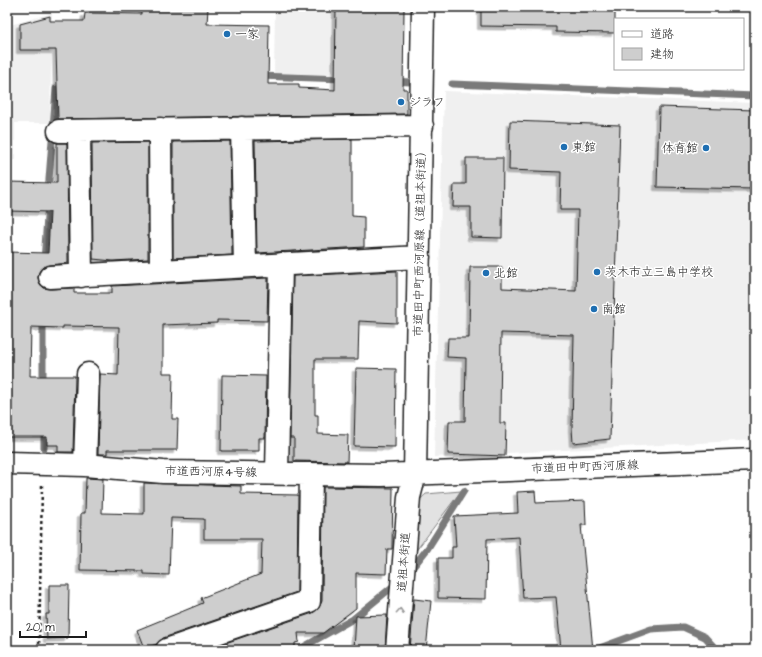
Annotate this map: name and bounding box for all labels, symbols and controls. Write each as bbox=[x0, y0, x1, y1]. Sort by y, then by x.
legend bbox=[614, 18, 744, 70]
place label: 一家 bbox=[235, 26, 259, 43]
text: 道路 bbox=[650, 26, 674, 43]
marker: 一家 bbox=[222, 29, 232, 39]
text: 建物 bbox=[650, 46, 674, 63]
place label: ジラフ bbox=[409, 94, 445, 111]
marker: ジラフ bbox=[396, 97, 406, 107]
place label: 東館 bbox=[572, 139, 596, 156]
place label: 体育館 bbox=[662, 140, 698, 157]
marker: 東館 bbox=[559, 142, 569, 152]
marker: 体育館 bbox=[701, 143, 711, 153]
street label: 市道田中町西河原線（道祖本街道） bbox=[410, 145, 430, 337]
place label: 茨木市立三島中学校 bbox=[605, 264, 713, 281]
place label: 北館 bbox=[494, 265, 518, 282]
marker: 茨木市立三島中学校 bbox=[592, 267, 602, 277]
marker: 北館 bbox=[481, 268, 491, 278]
place label: 南館 bbox=[602, 301, 626, 318]
marker: 南館 bbox=[589, 304, 599, 314]
street label: 市道田中町西河原線 bbox=[531, 457, 639, 477]
street label: 市道西河原4号線 bbox=[165, 463, 257, 481]
street label: 道祖本街道 bbox=[393, 531, 415, 593]
one-way arrow bbox=[396, 608, 405, 614]
scale bar bbox=[20, 613, 86, 639]
text: 20 m bbox=[26, 619, 55, 636]

